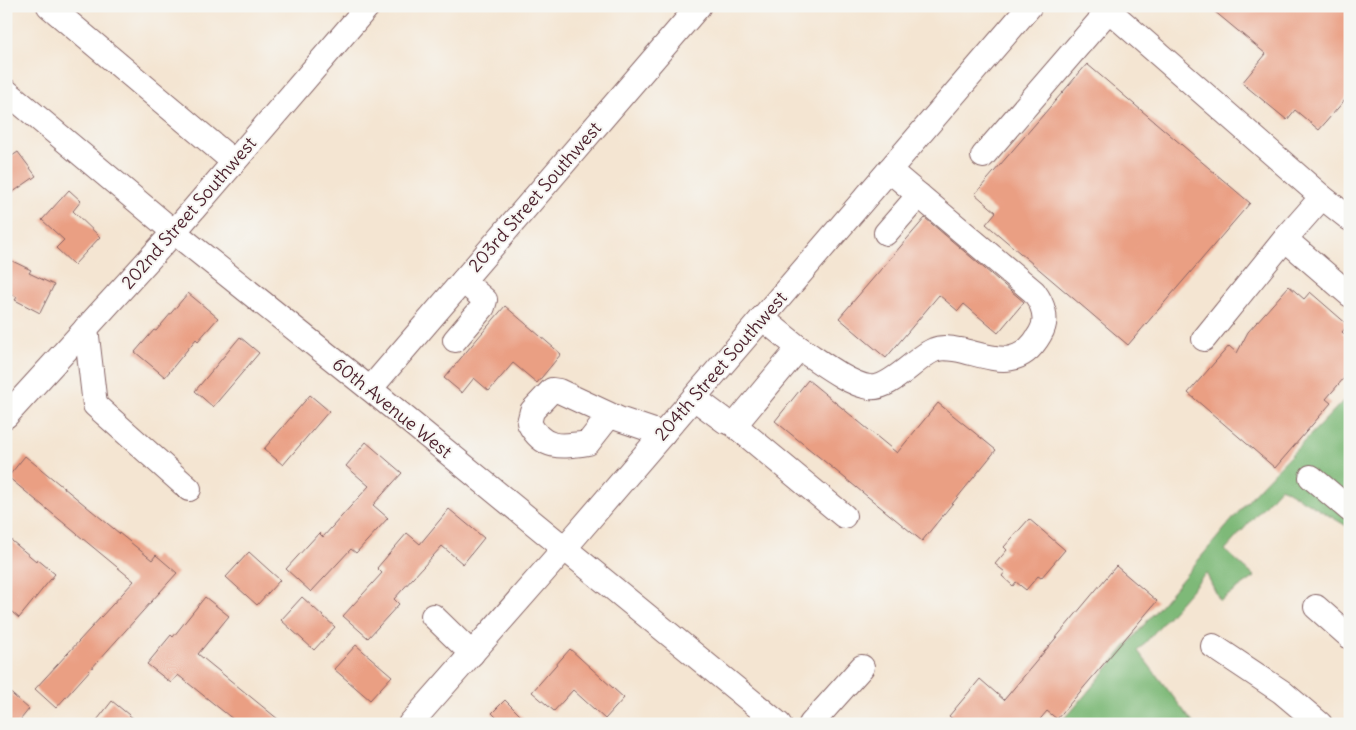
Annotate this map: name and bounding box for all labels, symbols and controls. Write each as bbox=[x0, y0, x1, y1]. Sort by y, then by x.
street label: 203rd Street Southwest bbox=[463, 117, 606, 276]
street label: 202nd Street Southwest bbox=[116, 132, 261, 294]
street label: 204th Street Southwest bbox=[650, 286, 792, 445]
street label: 60th Avenue West bbox=[328, 352, 457, 463]

